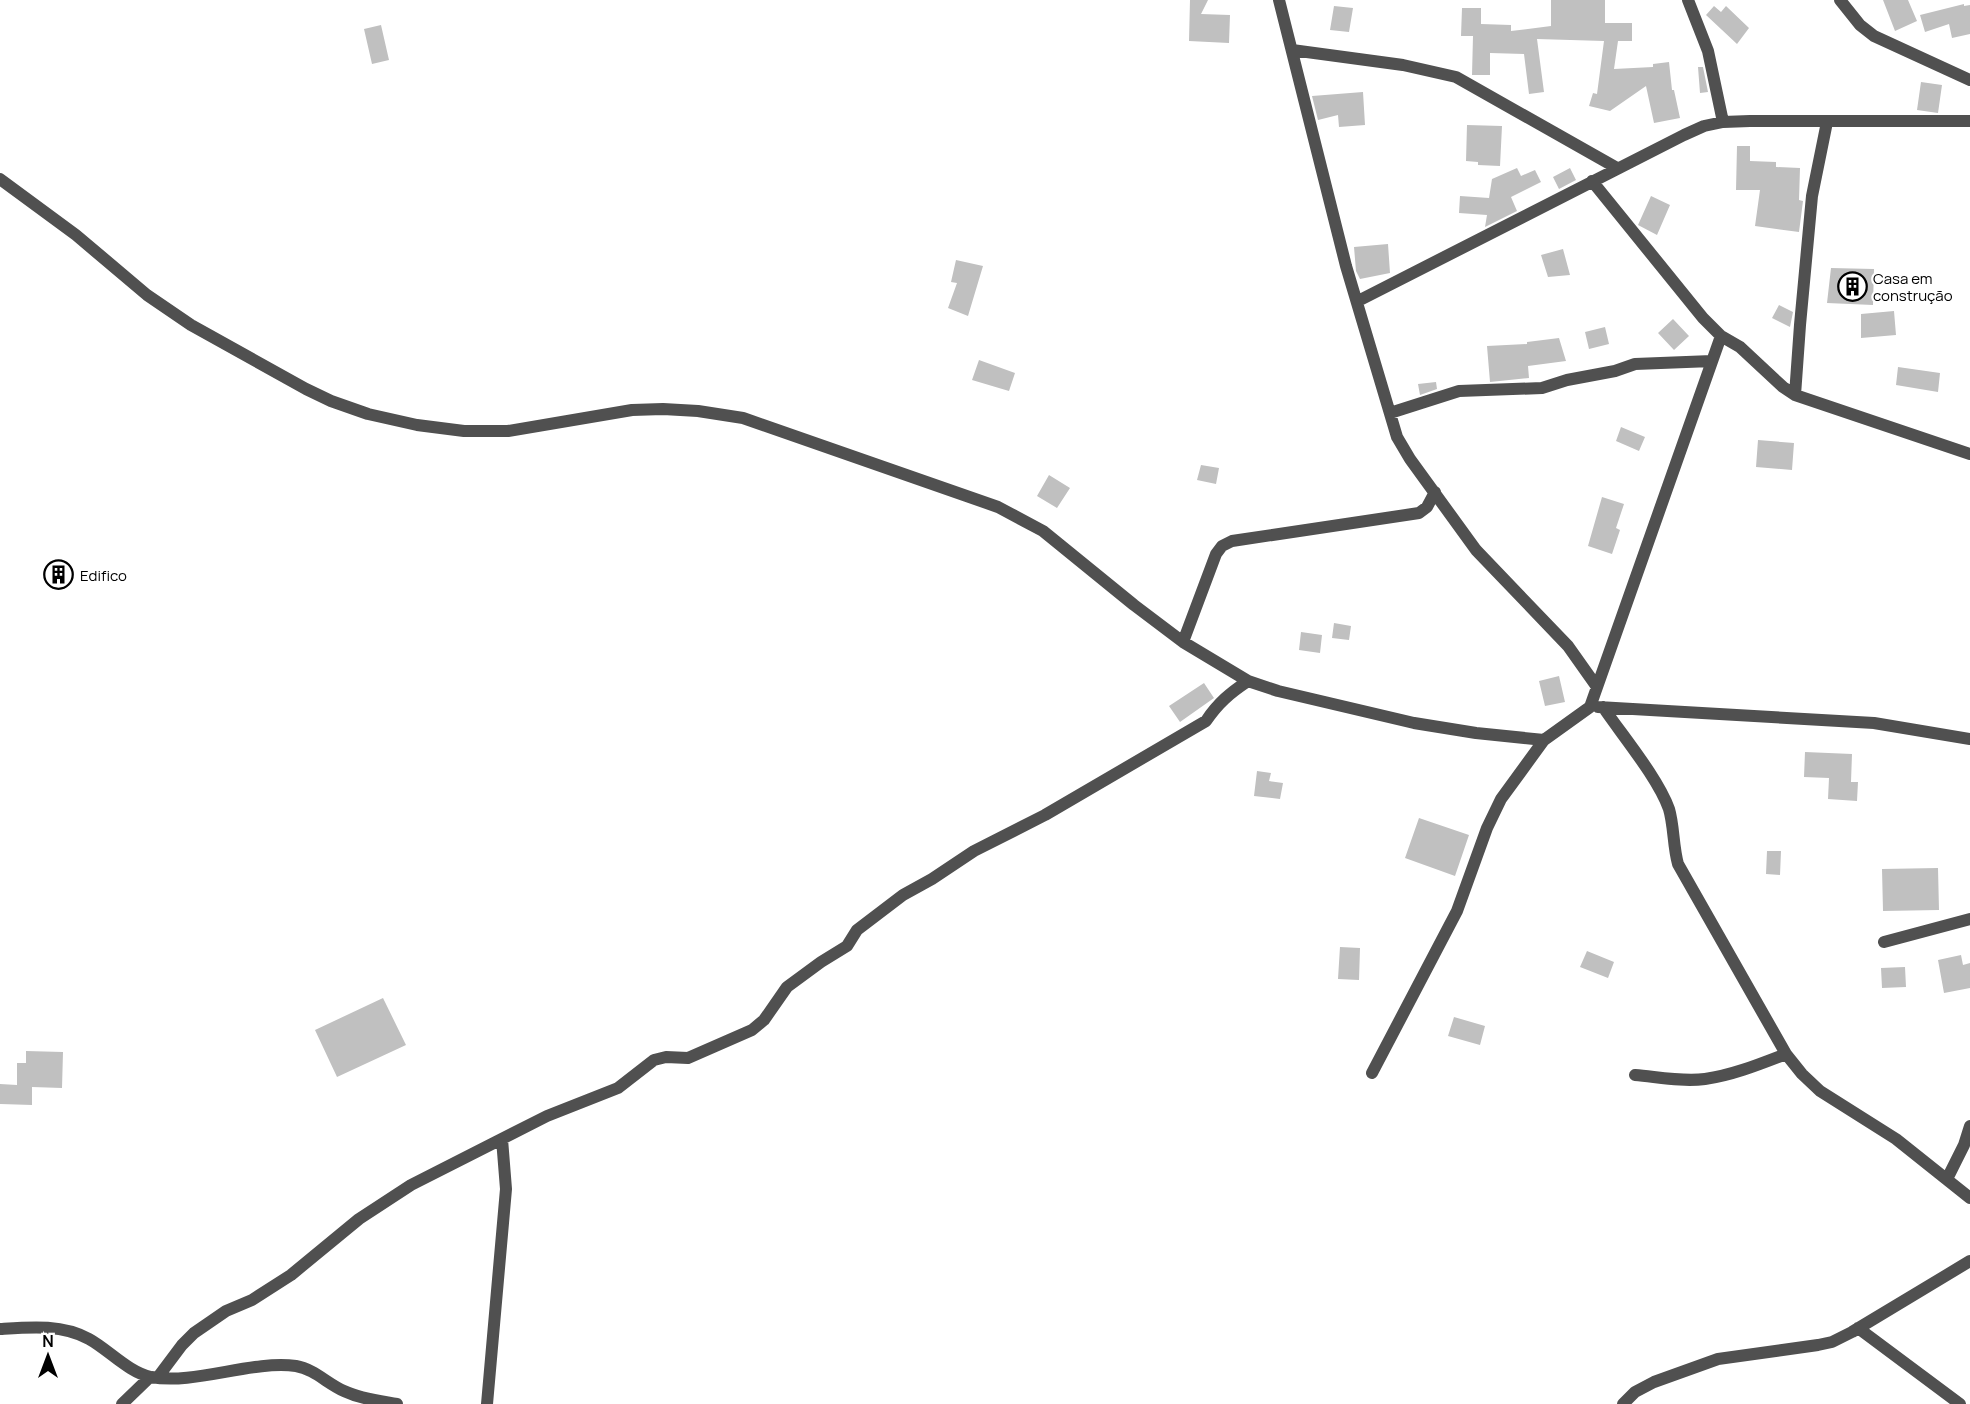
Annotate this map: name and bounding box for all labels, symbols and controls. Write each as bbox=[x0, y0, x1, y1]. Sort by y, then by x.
place label: Casa em construção bbox=[1873, 268, 1953, 306]
building icon: Casa em construção bbox=[1836, 271, 1868, 303]
building icon: Edifico bbox=[43, 559, 75, 591]
place label: Edifico bbox=[80, 565, 127, 586]
north arrow bbox=[18, 1326, 78, 1386]
text: N bbox=[42, 1330, 54, 1352]

